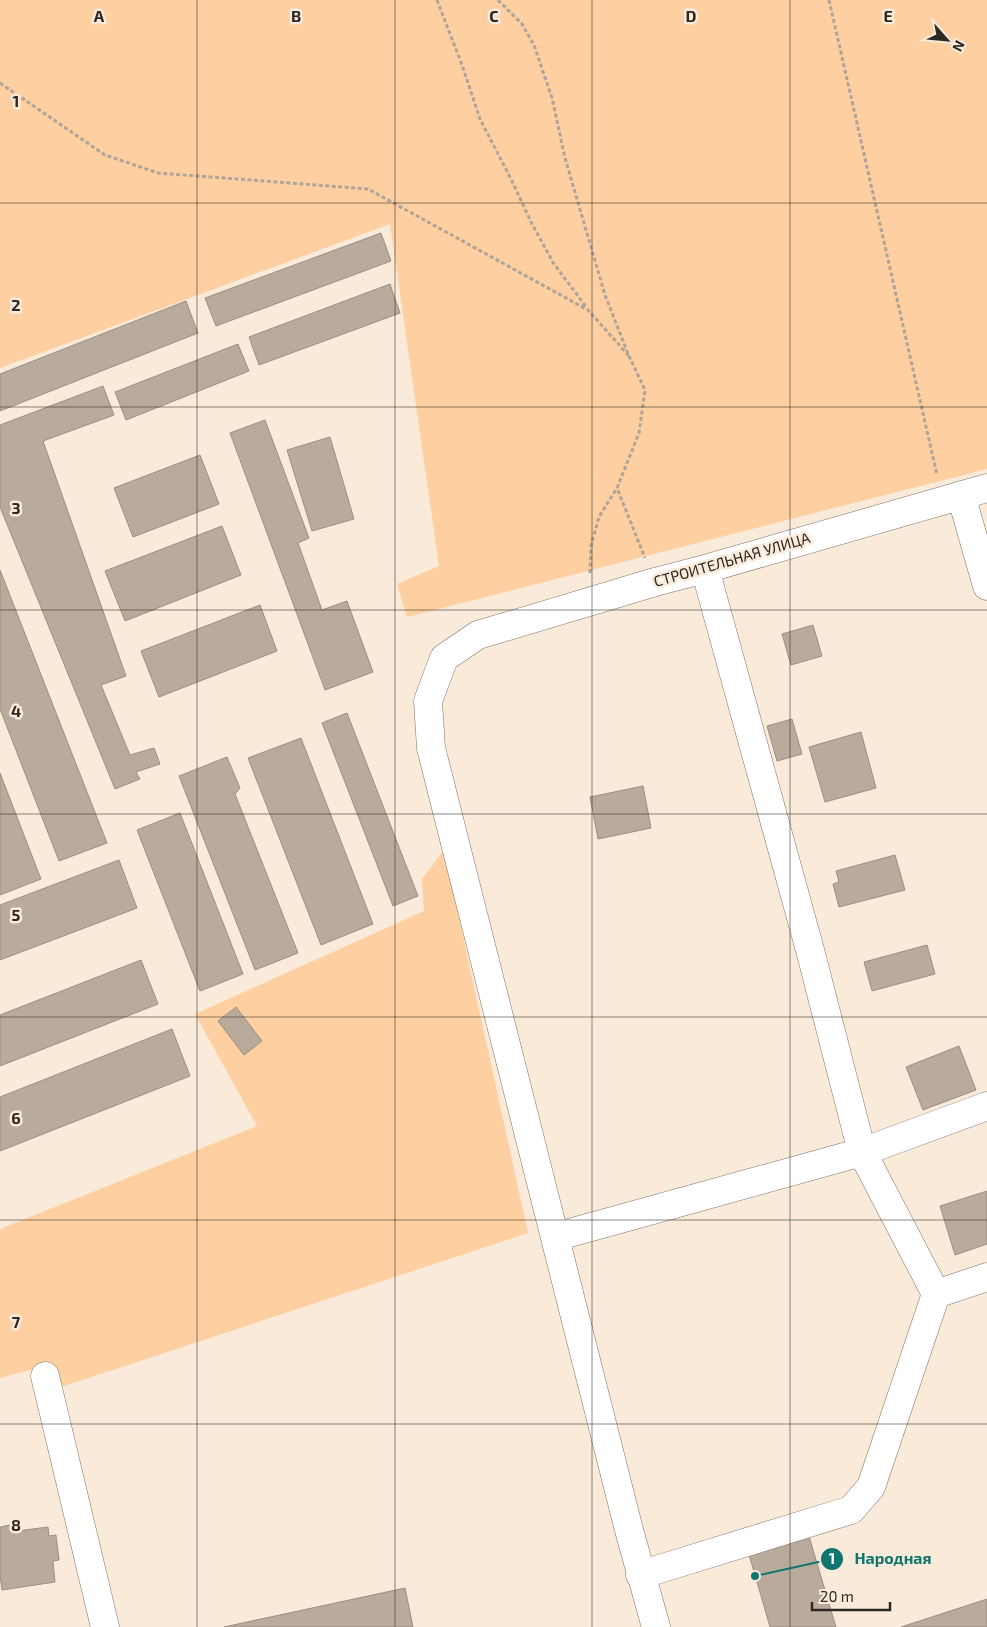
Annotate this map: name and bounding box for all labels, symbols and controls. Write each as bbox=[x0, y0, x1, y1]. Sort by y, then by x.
text: A bbox=[94, 6, 105, 25]
text: B bbox=[291, 6, 301, 25]
text: C bbox=[489, 6, 499, 25]
text: D bbox=[686, 6, 697, 25]
text: E bbox=[883, 6, 893, 25]
north arrow bbox=[922, 15, 972, 65]
text: N bbox=[949, 38, 969, 54]
text: 1 bbox=[13, 91, 19, 110]
text: 2 bbox=[11, 295, 21, 314]
text: 3 bbox=[11, 498, 21, 517]
street label: СТРОИТЕЛЬНАЯ УЛИЦА bbox=[651, 528, 813, 590]
text: 4 bbox=[11, 701, 21, 720]
text: 5 bbox=[12, 905, 21, 924]
text: 6 bbox=[11, 1108, 21, 1127]
text: 7 bbox=[12, 1312, 21, 1331]
text: 8 bbox=[11, 1515, 21, 1534]
callout: Народная bbox=[820, 1543, 942, 1574]
text: Народная bbox=[854, 1548, 932, 1567]
text: 1 bbox=[829, 1549, 835, 1567]
scale bar bbox=[812, 1580, 890, 1612]
text: 20 m bbox=[820, 1587, 854, 1605]

